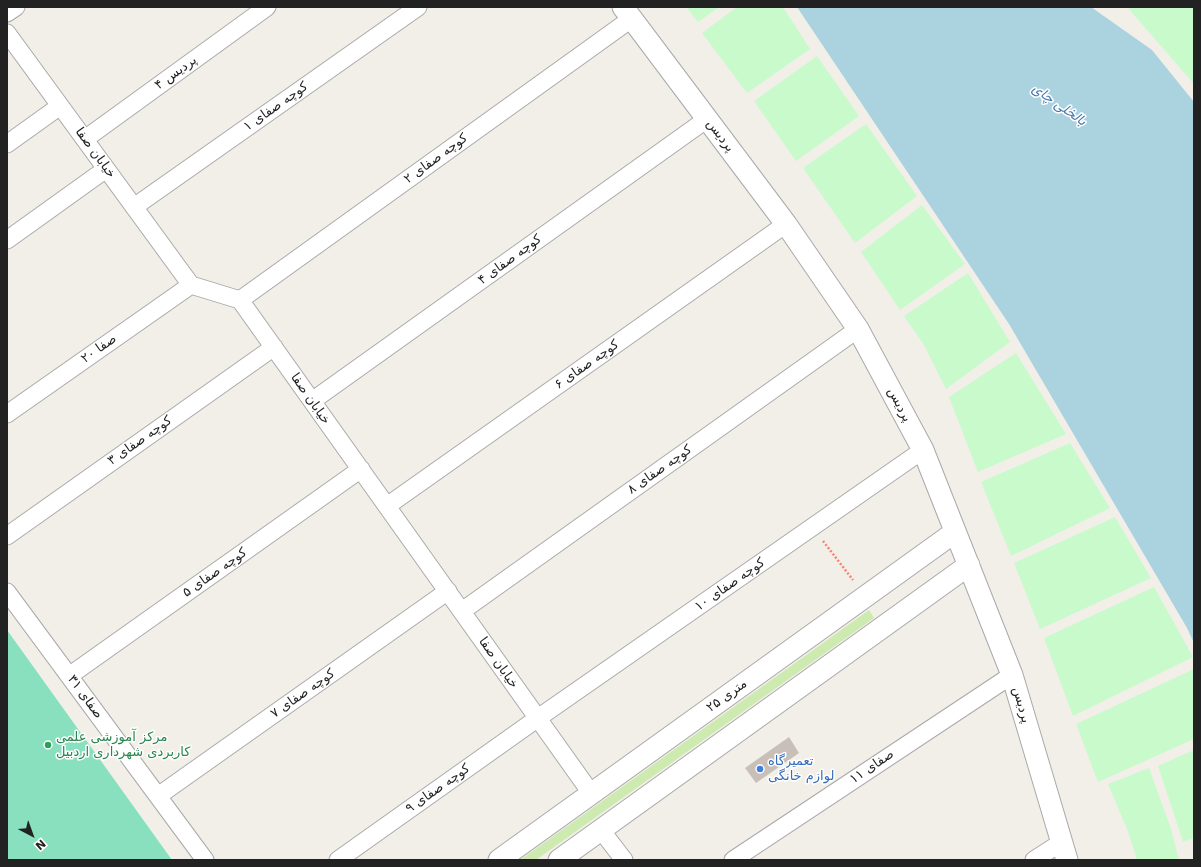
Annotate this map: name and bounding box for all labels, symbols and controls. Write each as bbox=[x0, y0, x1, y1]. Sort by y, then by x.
street label: پردیس ۴ bbox=[152, 53, 200, 93]
street label: کوچه صفای ۱ bbox=[241, 79, 311, 135]
water label: بالخلی چای bbox=[1029, 80, 1089, 130]
street label: پردیس bbox=[703, 117, 737, 155]
street label: خیابان صفا bbox=[71, 125, 119, 181]
street label: کوچه صفای ۲ bbox=[401, 131, 471, 187]
street label: کوچه صفای ۴ bbox=[475, 232, 545, 288]
street label: صفا ۲۰ bbox=[78, 331, 120, 367]
street label: کوچه صفای ۶ bbox=[552, 337, 622, 393]
street label: خیابان صفا bbox=[287, 370, 333, 428]
street label: پردیس bbox=[883, 385, 915, 425]
street label: کوچه صفای ۳ bbox=[105, 413, 175, 469]
street label: کوچه صفای ۸ bbox=[625, 442, 695, 498]
street label: کوچه صفای ۵ bbox=[180, 545, 250, 601]
street label: کوچه صفای ۱۰ bbox=[692, 555, 768, 615]
street label: خیابان صفا bbox=[475, 634, 521, 692]
street label: کوچه صفای ۷ bbox=[268, 666, 338, 722]
street label: صفای ۳۱ bbox=[64, 672, 106, 722]
street label: ۲۵ متری bbox=[704, 676, 750, 716]
street label: پردیس bbox=[1008, 685, 1034, 725]
place label: مرکز آموزشی علمی کاربردی شهرداری اردبیل bbox=[56, 730, 190, 761]
marker: مرکز آموزشی علمی کاربردی شهرداری اردبیل bbox=[43, 740, 53, 750]
street label: صفای ۱۱ bbox=[847, 747, 897, 787]
place label: تعمیرگاه لوازم خانگی bbox=[768, 754, 834, 785]
street label: کوچه صفای ۹ bbox=[403, 761, 473, 817]
marker: تعمیرگاه لوازم خانگی bbox=[755, 764, 765, 774]
north arrow bbox=[12, 815, 52, 855]
text: N bbox=[32, 837, 48, 852]

